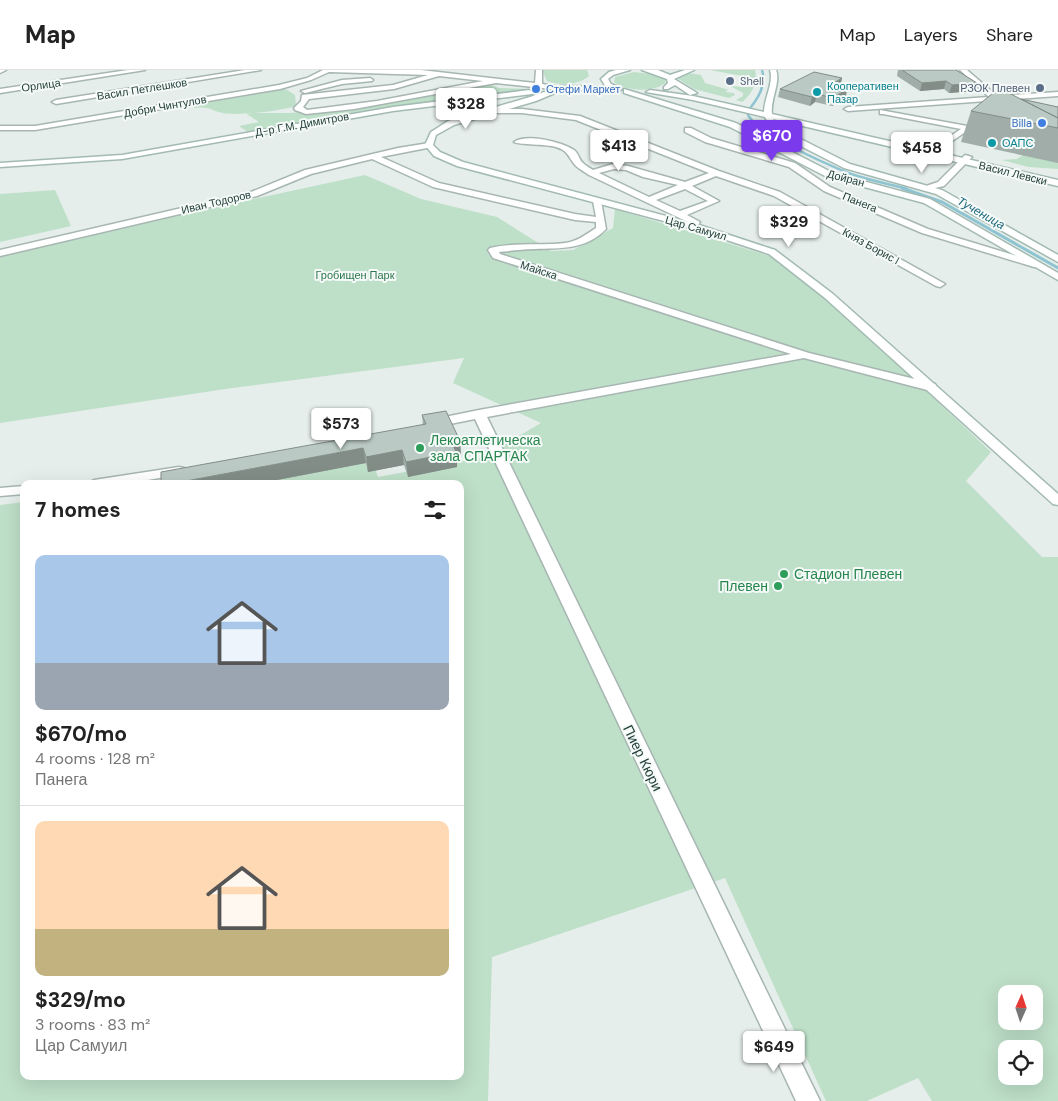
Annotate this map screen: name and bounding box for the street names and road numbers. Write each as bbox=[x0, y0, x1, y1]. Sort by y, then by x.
street label: Орлица bbox=[21, 75, 62, 95]
street label: Васил Петлешков bbox=[96, 75, 188, 103]
street label: Добри Чинтулов bbox=[123, 92, 208, 120]
street label: Д-р Г.М. Димитров bbox=[254, 109, 350, 139]
street label: Васил Левски bbox=[977, 158, 1049, 188]
street label: Дойран bbox=[826, 166, 866, 190]
street label: Иван Тодоров bbox=[180, 187, 252, 217]
street label: Панега bbox=[841, 189, 880, 216]
street label: Цар Самуил bbox=[664, 213, 728, 243]
street label: Княз Борис I bbox=[840, 225, 902, 267]
street label: Майска bbox=[519, 257, 560, 283]
street label: Пиер Кюри bbox=[619, 722, 667, 794]

